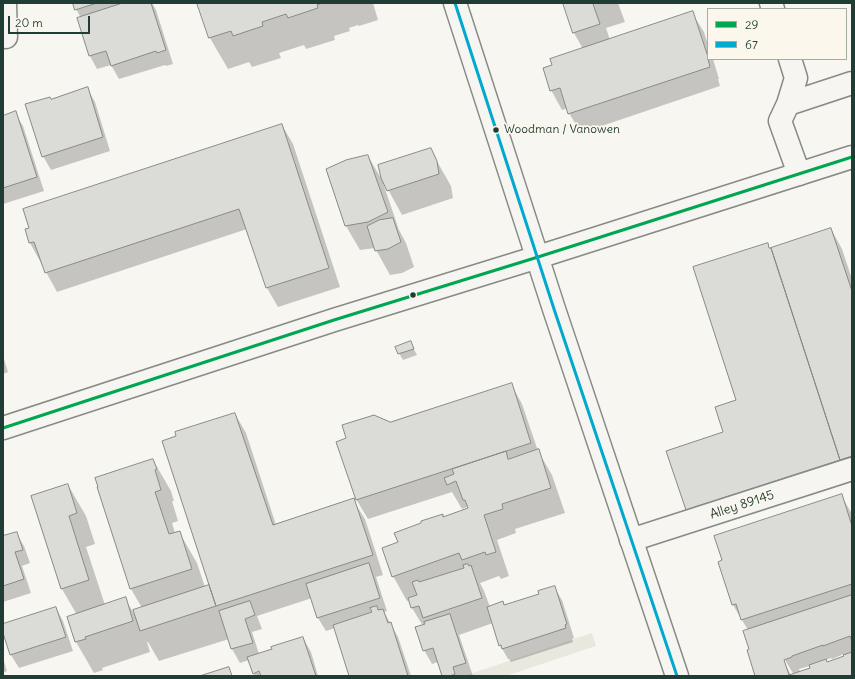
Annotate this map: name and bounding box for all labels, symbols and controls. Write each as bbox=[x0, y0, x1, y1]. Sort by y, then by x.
scale bar bbox=[10, 8, 92, 34]
legend bbox=[707, 8, 847, 60]
text: 20 m bbox=[15, 15, 43, 30]
text: 29 bbox=[745, 17, 758, 32]
text: 67 bbox=[745, 37, 758, 52]
place label: Woodman / Vanowen bbox=[504, 123, 620, 137]
marker: Woodman / Vanowen bbox=[491, 125, 501, 135]
unlabelled marker bbox=[408, 290, 418, 300]
street label: Alley 89145 bbox=[708, 487, 776, 523]

